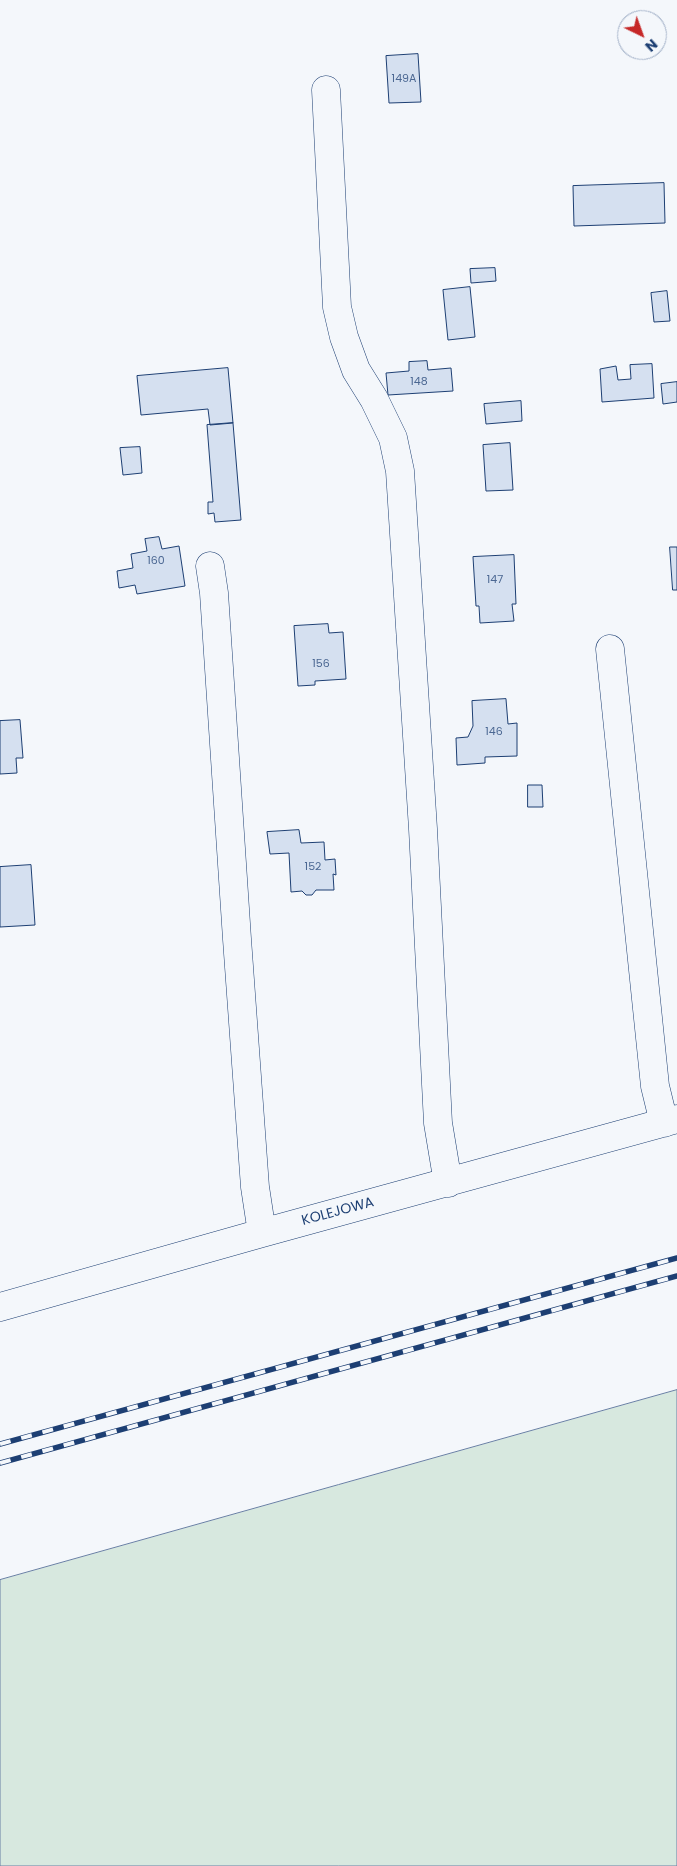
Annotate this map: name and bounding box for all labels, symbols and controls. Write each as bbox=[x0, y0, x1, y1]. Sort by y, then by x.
north arrow bbox=[617, 10, 667, 60]
text: N bbox=[641, 34, 662, 56]
house number: 149A bbox=[392, 72, 416, 86]
house number: 148 bbox=[410, 375, 428, 389]
house number: 160 bbox=[147, 554, 165, 568]
house number: 147 bbox=[487, 573, 503, 587]
house number: 156 bbox=[312, 657, 330, 671]
house number: 146 bbox=[485, 725, 503, 739]
house number: 152 bbox=[305, 860, 321, 874]
street label: KOLEJOWA bbox=[300, 1194, 376, 1230]

